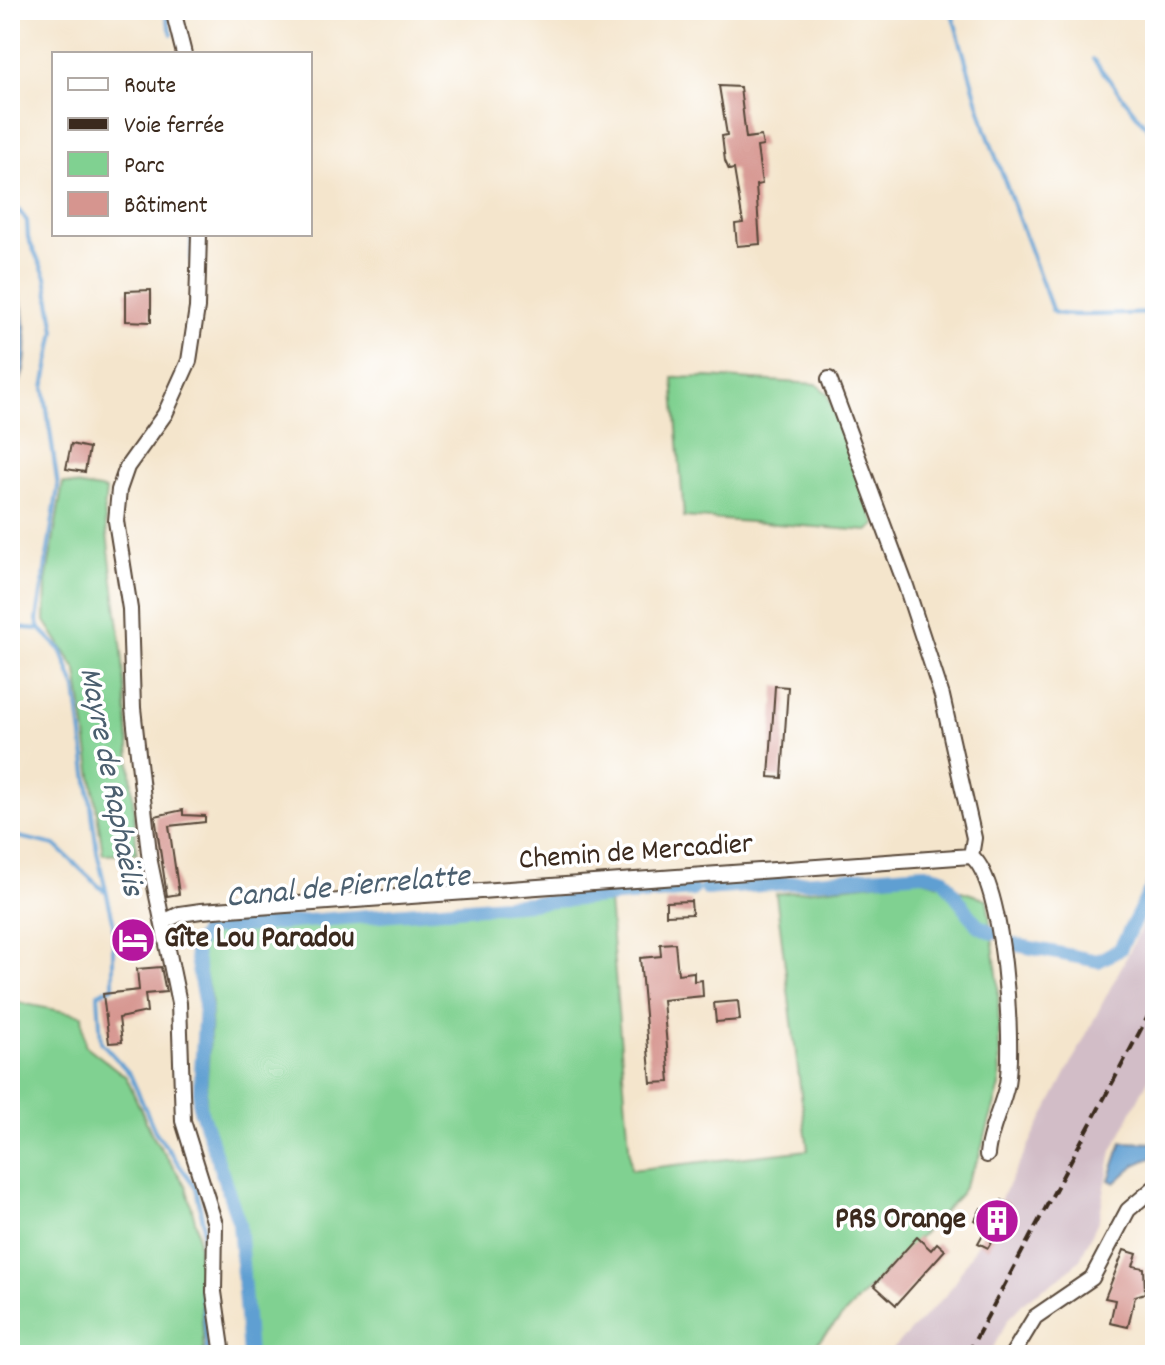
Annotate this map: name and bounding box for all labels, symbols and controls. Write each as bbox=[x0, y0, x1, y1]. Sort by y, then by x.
legend bbox=[52, 52, 312, 236]
text: Route bbox=[124, 70, 176, 104]
text: Voie ferrée bbox=[124, 110, 224, 144]
text: Parc bbox=[124, 150, 165, 184]
text: Bâtiment bbox=[124, 190, 208, 224]
water label: Mayre de Raphaëlis bbox=[64, 664, 154, 902]
street label: Chemin de Mercadier bbox=[517, 824, 755, 884]
water label: Canal de Pierrelatte bbox=[224, 855, 474, 923]
hotel icon: Gîte Lou Paradou bbox=[109, 916, 157, 964]
place label: Gîte Lou Paradou bbox=[164, 919, 354, 962]
building icon: PRS Orange bbox=[973, 1197, 1021, 1245]
place label: PRS Orange bbox=[835, 1200, 966, 1243]

